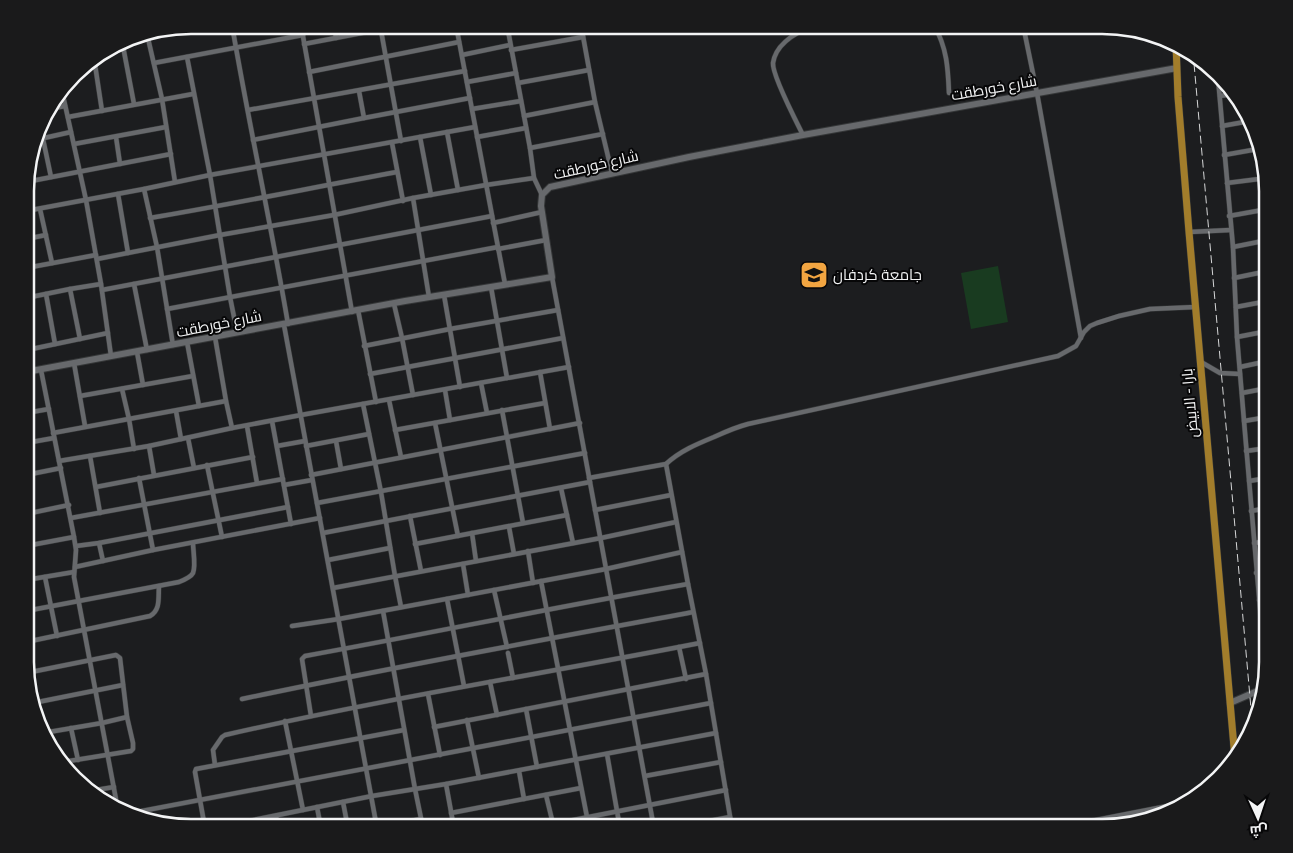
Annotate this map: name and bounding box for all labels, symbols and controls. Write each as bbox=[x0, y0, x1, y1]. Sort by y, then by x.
street label: شارع خورطقت bbox=[950, 72, 1039, 106]
street label: شارع خورطقت bbox=[552, 146, 641, 185]
school or university icon: جامعة كردفان bbox=[799, 260, 829, 290]
place label: جامعة كردفان bbox=[833, 266, 922, 285]
street label: شارع خورطقت bbox=[175, 307, 264, 343]
street label: بارا - الابيض bbox=[1178, 368, 1203, 438]
north arrow bbox=[1233, 793, 1283, 843]
text: ش bbox=[1249, 822, 1268, 839]

